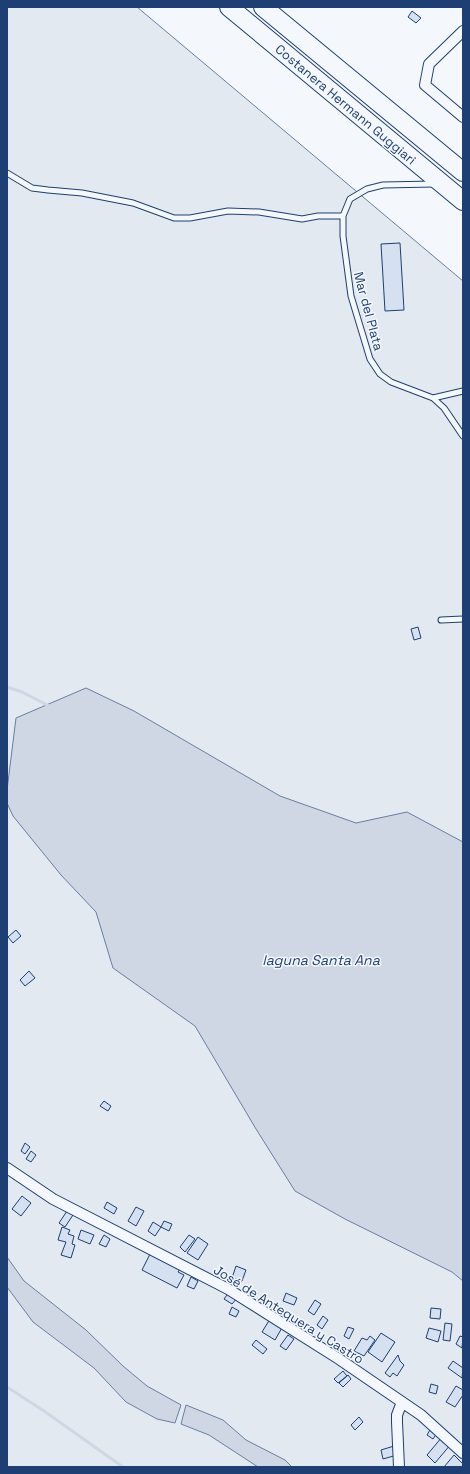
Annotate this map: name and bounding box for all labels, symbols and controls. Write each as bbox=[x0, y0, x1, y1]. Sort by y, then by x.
street label: Costanera Hermann Guggiari bbox=[272, 40, 420, 168]
street label: Mar del Plata bbox=[350, 270, 387, 353]
water label: laguna Santa Ana bbox=[262, 951, 381, 969]
street label: José de Antequera y Castro bbox=[210, 1261, 367, 1368]

